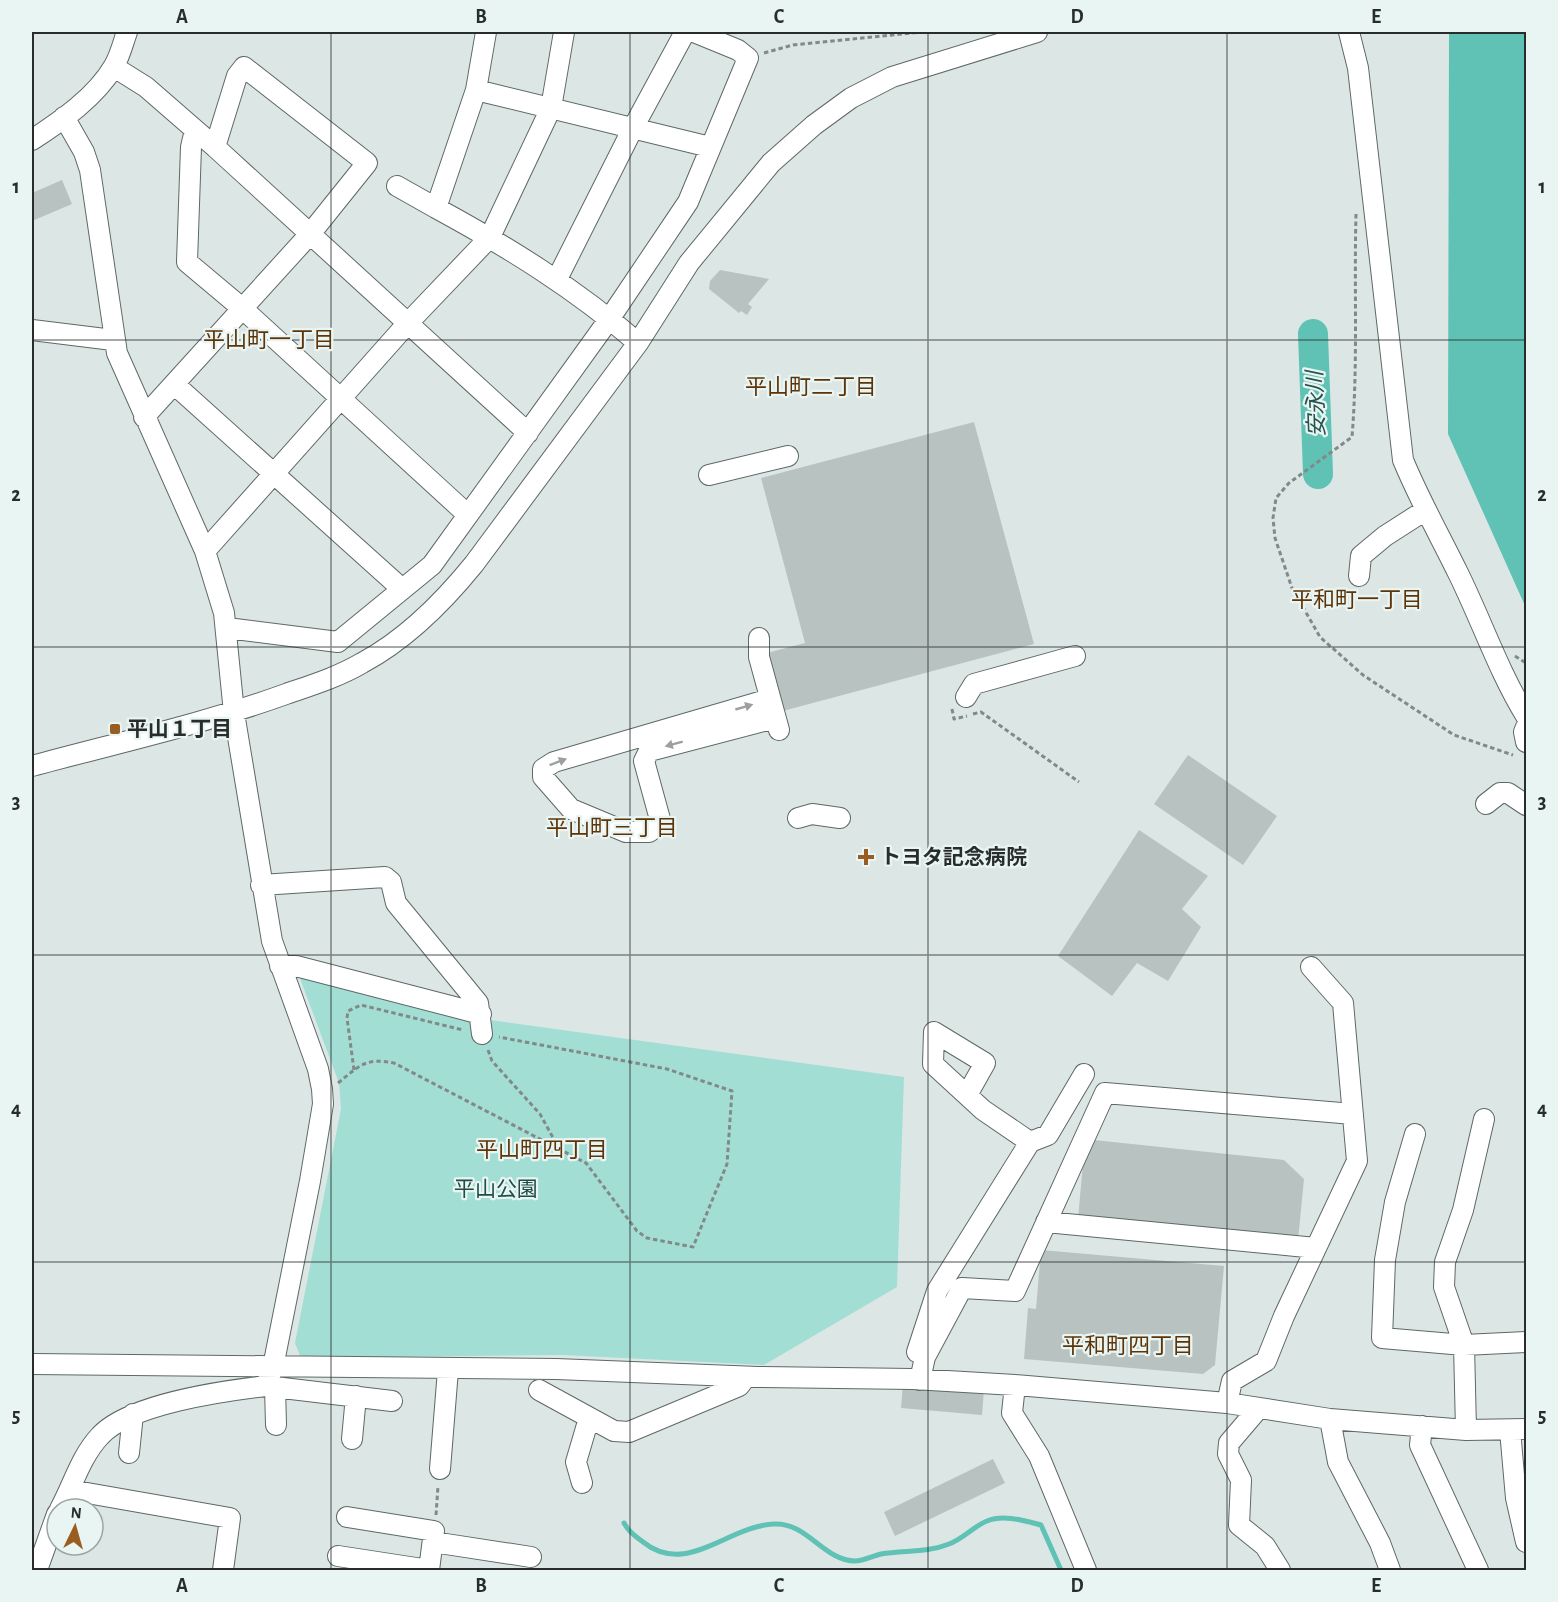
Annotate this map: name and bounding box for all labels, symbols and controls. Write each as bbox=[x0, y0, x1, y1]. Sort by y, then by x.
text: A bbox=[176, 7, 188, 27]
text: B bbox=[475, 7, 487, 27]
text: C bbox=[774, 7, 785, 27]
text: D bbox=[1070, 7, 1084, 27]
text: E bbox=[1371, 7, 1381, 27]
text: 1 bbox=[12, 177, 20, 197]
text: 1 bbox=[1538, 177, 1546, 197]
district label: 平山町一丁目 bbox=[203, 328, 335, 351]
water label: 安永川 bbox=[1303, 369, 1328, 437]
district label: 平山町二丁目 bbox=[745, 375, 877, 398]
text: 2 bbox=[11, 485, 21, 505]
text: 2 bbox=[1537, 485, 1547, 505]
district label: 平和町一丁目 bbox=[1291, 588, 1423, 611]
one-way arrow bbox=[735, 702, 753, 711]
place label: 平山１丁目 bbox=[127, 719, 232, 740]
marker: 平山１丁目 bbox=[108, 722, 122, 736]
one-way arrow bbox=[665, 740, 683, 749]
one-way arrow bbox=[549, 757, 567, 767]
text: 3 bbox=[12, 792, 20, 812]
text: 3 bbox=[1538, 792, 1546, 812]
district label: 平山町三丁目 bbox=[546, 816, 678, 839]
place label: トヨタ記念病院 bbox=[880, 846, 1027, 868]
marker: トヨタ記念病院 bbox=[857, 848, 875, 866]
text: 4 bbox=[11, 1099, 21, 1119]
text: 4 bbox=[1537, 1099, 1547, 1119]
district label: 平山町四丁目 bbox=[476, 1138, 608, 1161]
park label: 平山公園 bbox=[454, 1178, 538, 1200]
district label: 平和町四丁目 bbox=[1062, 1334, 1194, 1357]
text: 5 bbox=[12, 1406, 20, 1426]
text: 5 bbox=[1538, 1406, 1546, 1426]
north arrow bbox=[45, 1497, 105, 1557]
text: N bbox=[70, 1505, 82, 1522]
text: A bbox=[176, 1576, 188, 1596]
text: B bbox=[475, 1576, 487, 1596]
text: C bbox=[774, 1576, 785, 1596]
text: D bbox=[1070, 1576, 1084, 1596]
text: E bbox=[1371, 1576, 1381, 1596]

